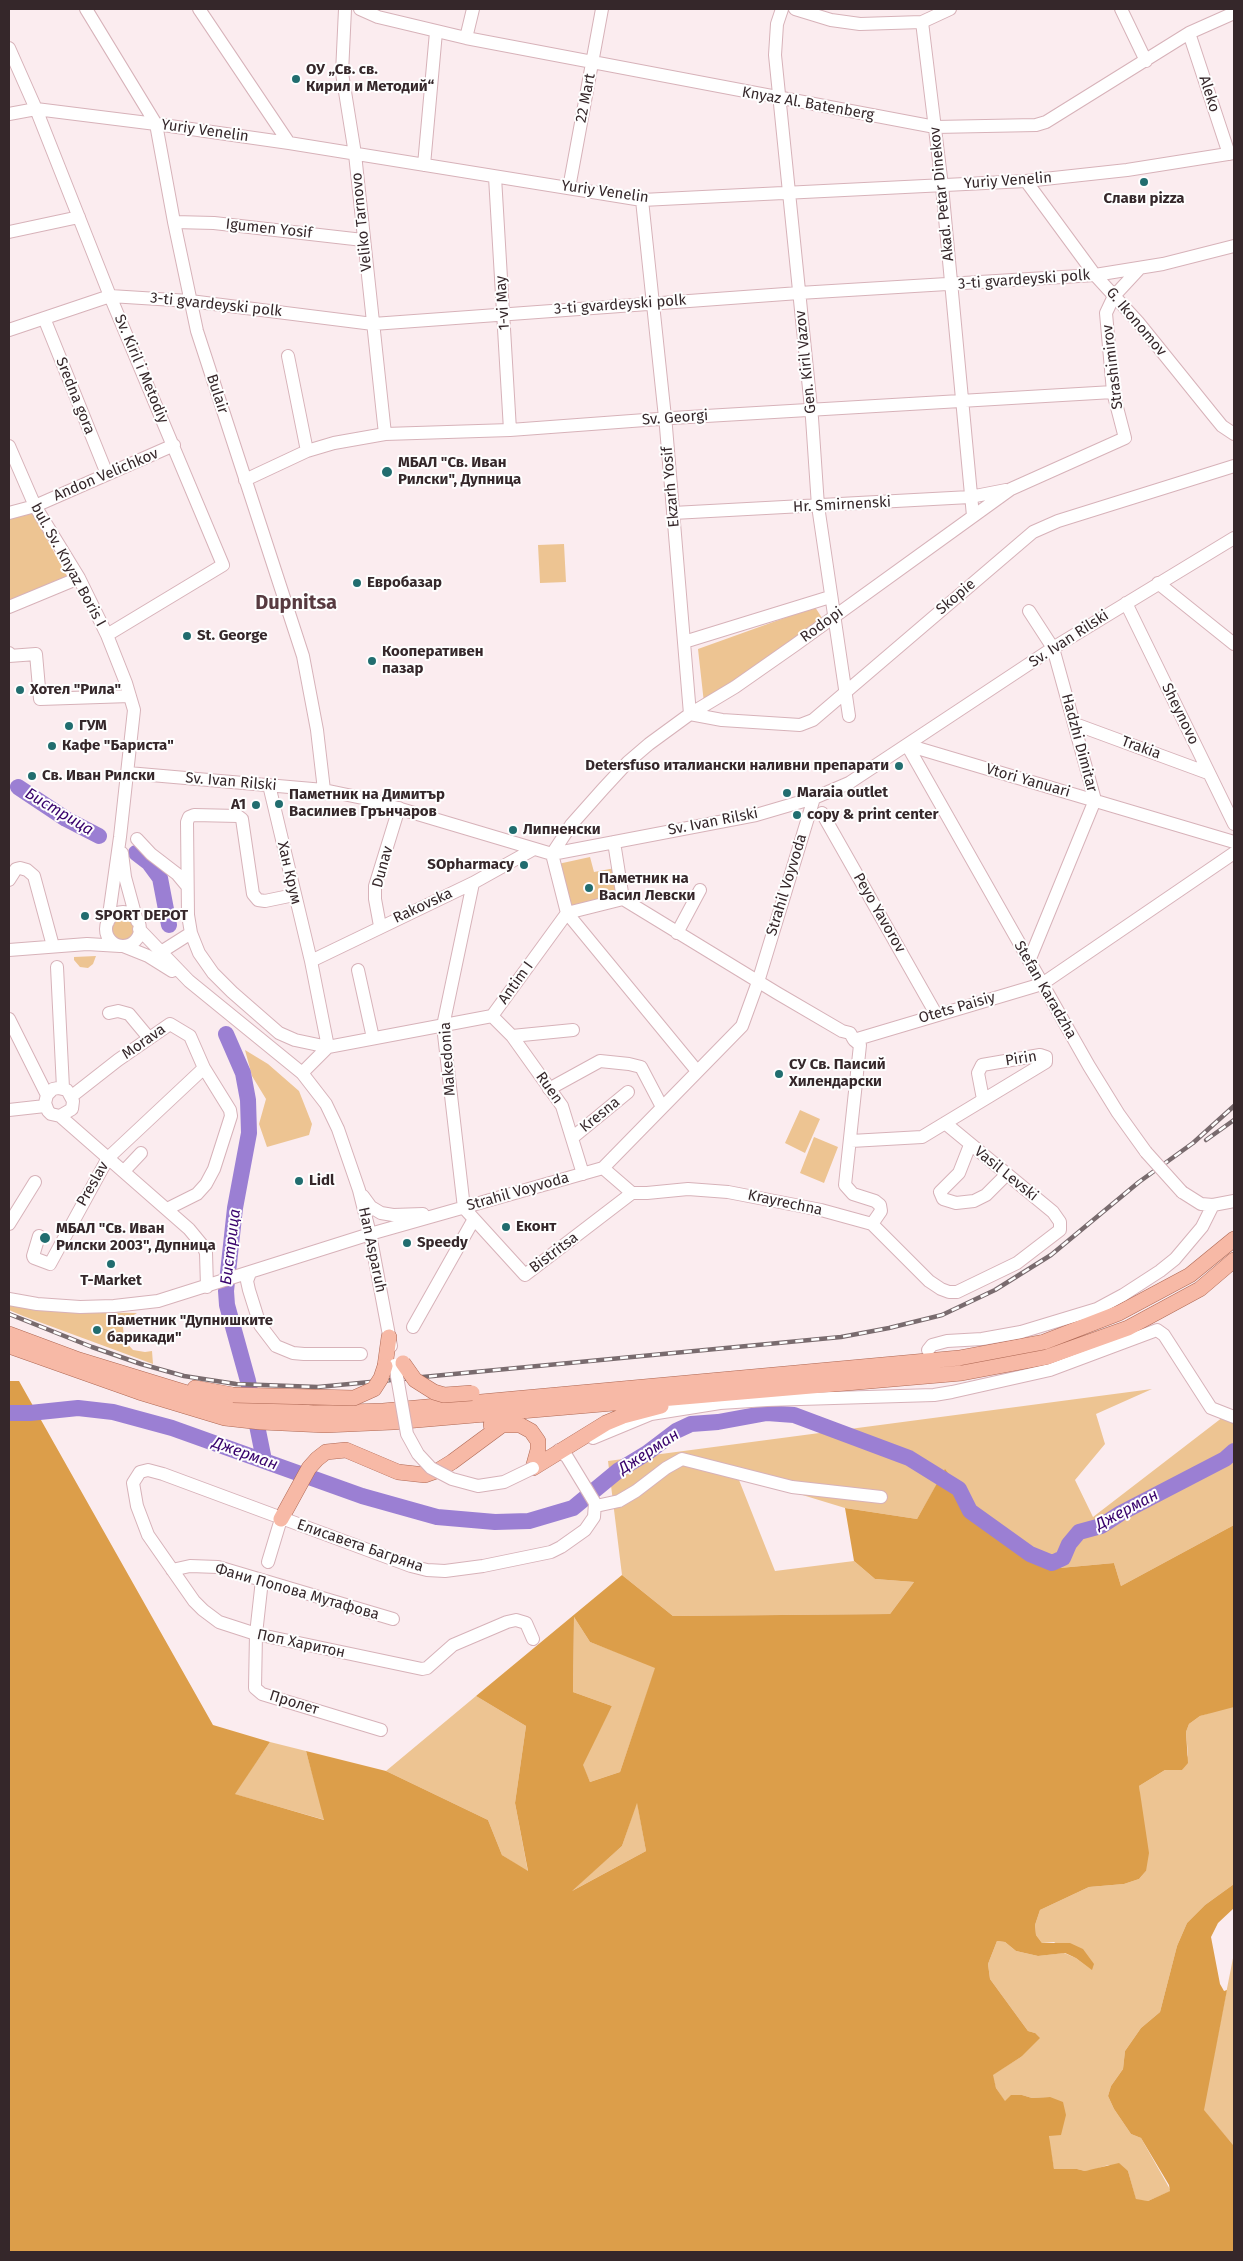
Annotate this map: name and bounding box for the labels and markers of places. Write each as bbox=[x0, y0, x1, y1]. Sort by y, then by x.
place label: ОУ „Св. св. Кирил и Методий“ bbox=[306, 61, 434, 96]
marker: ОУ „Св. св. Кирил и Методий“ bbox=[290, 73, 302, 85]
marker: Слави pizza bbox=[1138, 176, 1150, 188]
place label: Слави pizza bbox=[1103, 190, 1185, 208]
place label: МБАЛ "Св. Иван Рилски", Дупница bbox=[398, 454, 521, 489]
marker: МБАЛ "Св. Иван Рилски", Дупница bbox=[380, 465, 394, 479]
place label: Евробазар bbox=[367, 574, 442, 592]
marker: Евробазар bbox=[351, 577, 363, 589]
place label: St. George bbox=[197, 627, 267, 645]
marker: St. George bbox=[181, 630, 193, 642]
place label: Кооперативен пазар bbox=[382, 643, 484, 678]
marker: Кооперативен пазар bbox=[366, 655, 378, 667]
place label: Хотел "Рила" bbox=[30, 681, 121, 699]
marker: Хотел "Рила" bbox=[14, 684, 26, 696]
place label: ГУМ bbox=[79, 717, 107, 735]
marker: ГУМ bbox=[63, 720, 75, 732]
place label: Кафе "Бариста" bbox=[62, 737, 174, 755]
marker: Кафе "Бариста" bbox=[46, 740, 58, 752]
place label: Detersfuso италиански наливни препарати bbox=[585, 757, 889, 775]
marker: Detersfuso италиански наливни препарати bbox=[893, 760, 905, 772]
place label: Св. Иван Рилски bbox=[42, 767, 155, 785]
marker: Св. Иван Рилски bbox=[26, 770, 38, 782]
place label: Maraia outlet bbox=[797, 784, 888, 802]
place label: Паметник на Димитър Василиев Грънчаров bbox=[289, 786, 445, 821]
marker: Maraia outlet bbox=[781, 787, 793, 799]
place label: A1 bbox=[231, 796, 246, 814]
marker: Паметник на Димитър Василиев Грънчаров bbox=[273, 798, 285, 810]
marker: A1 bbox=[250, 799, 262, 811]
place label: copy & print center bbox=[807, 806, 939, 824]
marker: copy & print center bbox=[791, 809, 803, 821]
place label: Липненски bbox=[523, 821, 601, 839]
marker: Липненски bbox=[507, 824, 519, 836]
place label: SOpharmacy bbox=[427, 856, 514, 874]
marker: SOpharmacy bbox=[518, 859, 530, 871]
place label: Паметник на Васил Левски bbox=[599, 870, 695, 905]
marker: Паметник на Васил Левски bbox=[583, 882, 595, 894]
place label: SPORT DEPOT bbox=[95, 907, 188, 925]
marker: SPORT DEPOT bbox=[79, 910, 91, 922]
place label: СУ Св. Паисий Хилендарски bbox=[789, 1056, 886, 1091]
marker: СУ Св. Паисий Хилендарски bbox=[773, 1068, 785, 1080]
place label: Lidl bbox=[309, 1172, 334, 1190]
marker: Lidl bbox=[293, 1175, 305, 1187]
place label: Еконт bbox=[516, 1218, 556, 1236]
place label: МБАЛ "Св. Иван Рилски 2003", Дупница bbox=[56, 1220, 216, 1255]
marker: Еконт bbox=[500, 1221, 512, 1233]
marker: МБАЛ "Св. Иван Рилски 2003", Дупница bbox=[38, 1231, 52, 1245]
place label: Speedy bbox=[417, 1234, 468, 1252]
marker: Speedy bbox=[401, 1237, 413, 1249]
marker: T-Market bbox=[105, 1258, 117, 1270]
place label: T-Market bbox=[80, 1272, 142, 1290]
place label: Паметник "Дупнишките барикади" bbox=[107, 1312, 273, 1347]
marker: Паметник "Дупнишките барикади" bbox=[91, 1324, 103, 1336]

